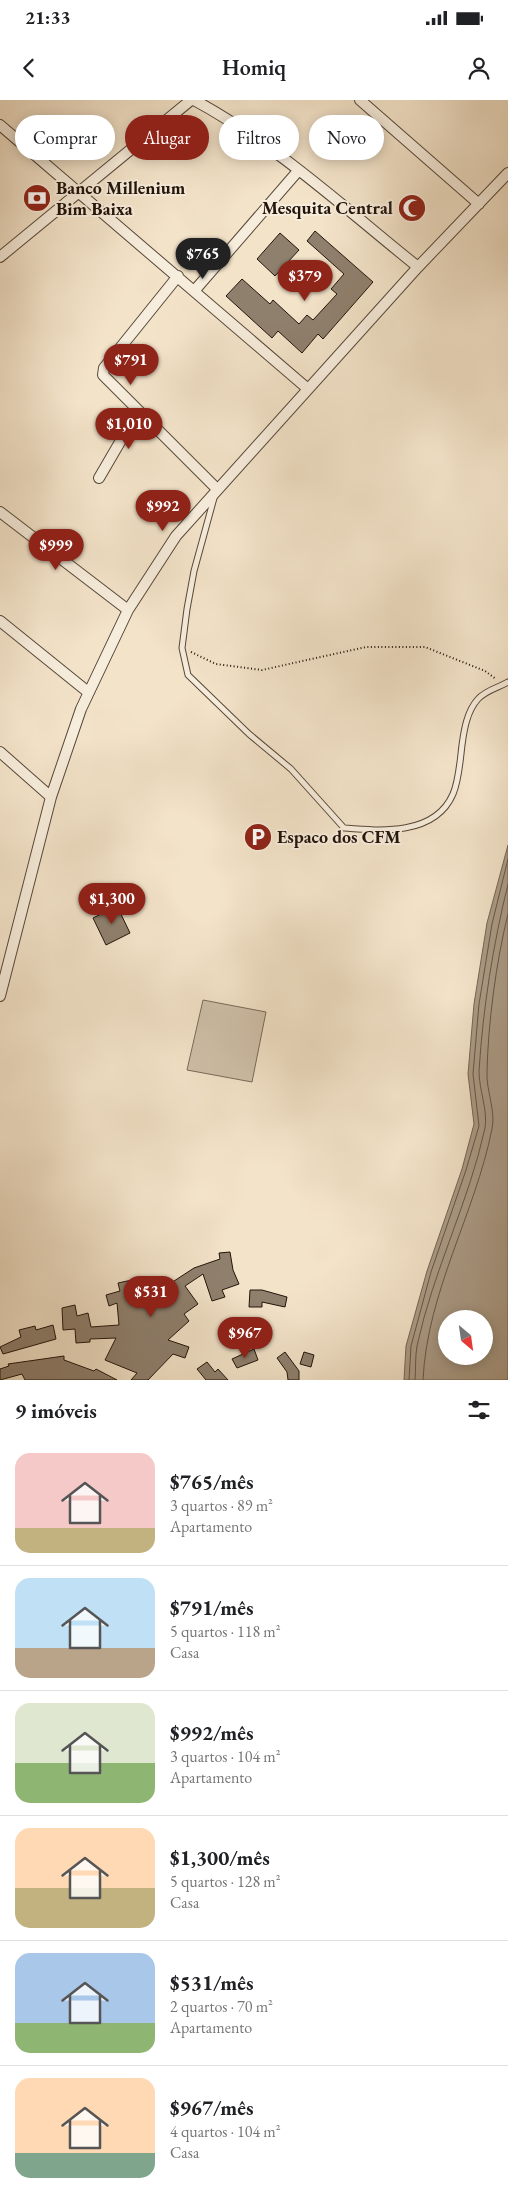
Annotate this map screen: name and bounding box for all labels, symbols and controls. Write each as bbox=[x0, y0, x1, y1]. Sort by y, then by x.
text: 21:33 bbox=[25, 5, 71, 30]
text: Homiq bbox=[222, 53, 286, 82]
icon: back bbox=[15, 54, 43, 82]
icon: person bbox=[465, 54, 493, 82]
chip: Comprar bbox=[15, 115, 115, 160]
chip: Alugar bbox=[125, 115, 209, 160]
chip: Filtros bbox=[219, 115, 299, 160]
chip: Novo bbox=[309, 115, 384, 160]
place label: Banco Millenium Bim Baixa bbox=[56, 176, 186, 220]
bank icon: Banco Millenium Bim Baixa bbox=[22, 183, 52, 213]
mosque icon: Mesquita Central bbox=[397, 193, 427, 223]
place label: Mesquita Central bbox=[262, 196, 393, 219]
pin: $765 bbox=[173, 238, 233, 280]
text: $765 bbox=[187, 243, 219, 264]
pin: $379 bbox=[275, 260, 335, 302]
text: $379 bbox=[289, 265, 321, 286]
pin: $791 bbox=[101, 344, 161, 386]
text: $791 bbox=[115, 349, 147, 370]
pin: $1,010 bbox=[88, 408, 170, 450]
text: $1,010 bbox=[106, 413, 152, 434]
pin: $992 bbox=[133, 490, 193, 532]
text: $992 bbox=[147, 495, 179, 516]
pin: $999 bbox=[26, 528, 86, 571]
text: $999 bbox=[40, 534, 72, 555]
parking icon: Espaco dos CFM bbox=[243, 822, 273, 852]
place label: Espaco dos CFM bbox=[277, 825, 401, 848]
pin: $1,300 bbox=[71, 882, 153, 925]
text: $1,300 bbox=[89, 888, 135, 909]
pin: $531 bbox=[121, 1276, 181, 1318]
text: $531 bbox=[135, 1281, 167, 1302]
north arrow bbox=[438, 1310, 492, 1365]
map controls bbox=[438, 1310, 493, 1365]
pin: $967 bbox=[215, 1316, 275, 1359]
text: $967 bbox=[229, 1322, 261, 1343]
icon: filters bbox=[465, 1396, 493, 1424]
text: 9 imóveis bbox=[15, 1397, 97, 1424]
text: $765/mês bbox=[170, 1468, 254, 1495]
icon: home bbox=[55, 1473, 115, 1533]
text: 3 quartos · 89 m² bbox=[170, 1495, 273, 1516]
text: Apartamento bbox=[170, 1516, 252, 1537]
text: $791/mês bbox=[170, 1594, 254, 1621]
icon: home bbox=[55, 1598, 115, 1658]
text: 5 quartos · 118 m² bbox=[170, 1621, 281, 1642]
text: Casa bbox=[170, 1642, 199, 1663]
text: $992/mês bbox=[170, 1719, 254, 1746]
icon: home bbox=[55, 1723, 115, 1783]
text: 3 quartos · 104 m² bbox=[170, 1746, 281, 1767]
text: Apartamento bbox=[170, 1767, 252, 1788]
text: $1,300/mês bbox=[170, 1844, 270, 1871]
icon: home bbox=[55, 1848, 115, 1908]
text: 5 quartos · 128 m² bbox=[170, 1871, 281, 1892]
text: Casa bbox=[170, 1892, 199, 1913]
text: $531/mês bbox=[170, 1969, 254, 1996]
icon: home bbox=[55, 1973, 115, 2033]
text: 2 quartos · 70 m² bbox=[170, 1996, 273, 2017]
text: Apartamento bbox=[170, 2017, 252, 2038]
text: $967/mês bbox=[170, 2094, 254, 2121]
icon: home bbox=[55, 2098, 115, 2158]
text: 4 quartos · 104 m² bbox=[170, 2121, 281, 2142]
text: Casa bbox=[170, 2142, 199, 2163]

